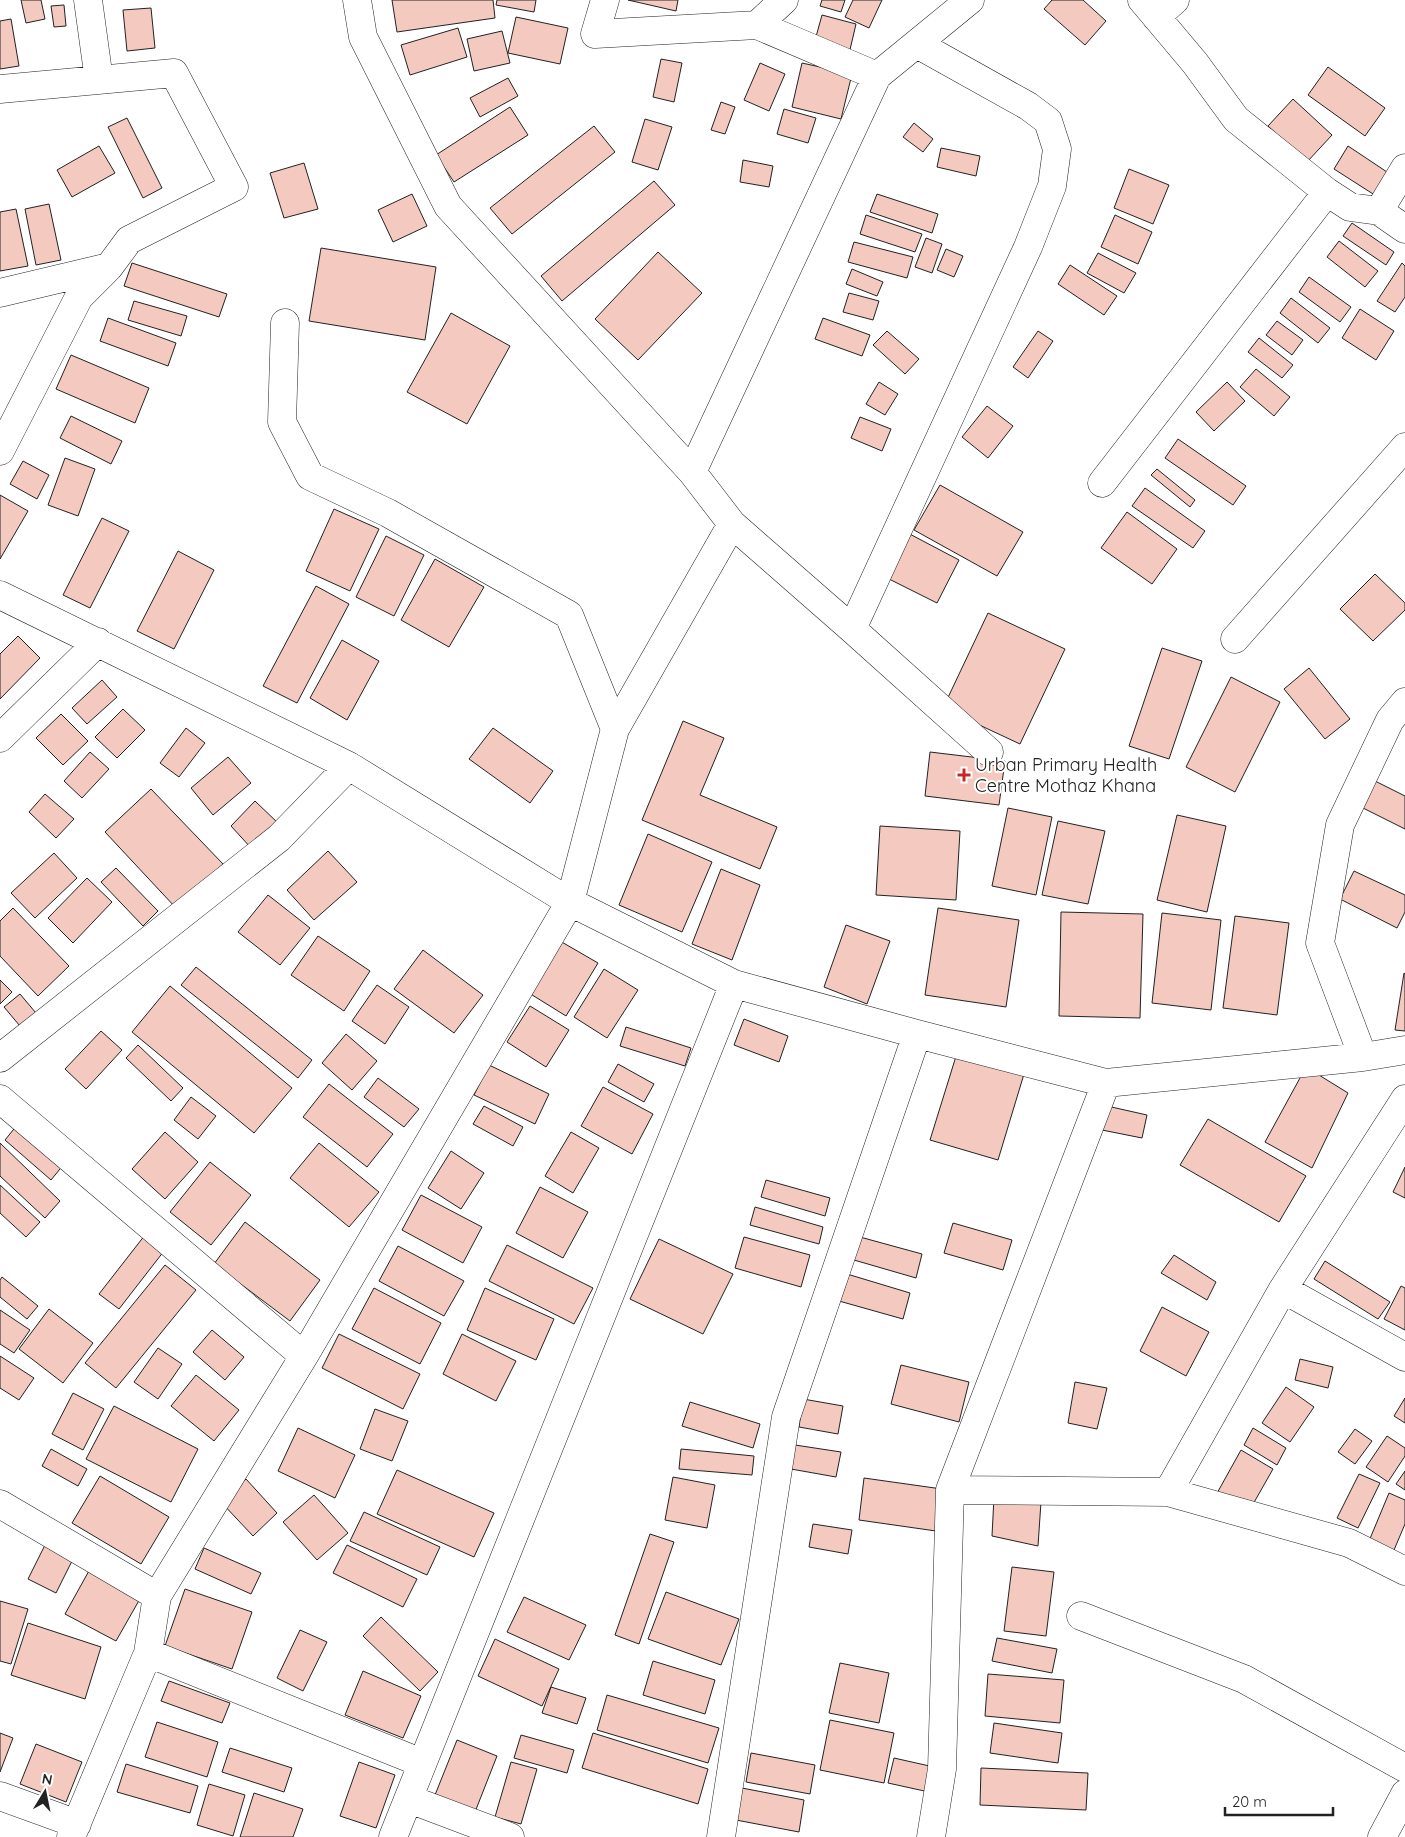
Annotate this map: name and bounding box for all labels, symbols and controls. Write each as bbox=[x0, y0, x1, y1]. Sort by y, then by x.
place label: Urban Primary Health Centre Mothaz Khana bbox=[975, 753, 1157, 797]
marker: Urban Primary Health Centre Mothaz Khana bbox=[957, 768, 971, 782]
north arrow bbox=[20, 1767, 70, 1817]
text: N bbox=[41, 1769, 54, 1789]
scale bar bbox=[1225, 1784, 1332, 1816]
text: 20 m bbox=[1232, 1792, 1267, 1811]

